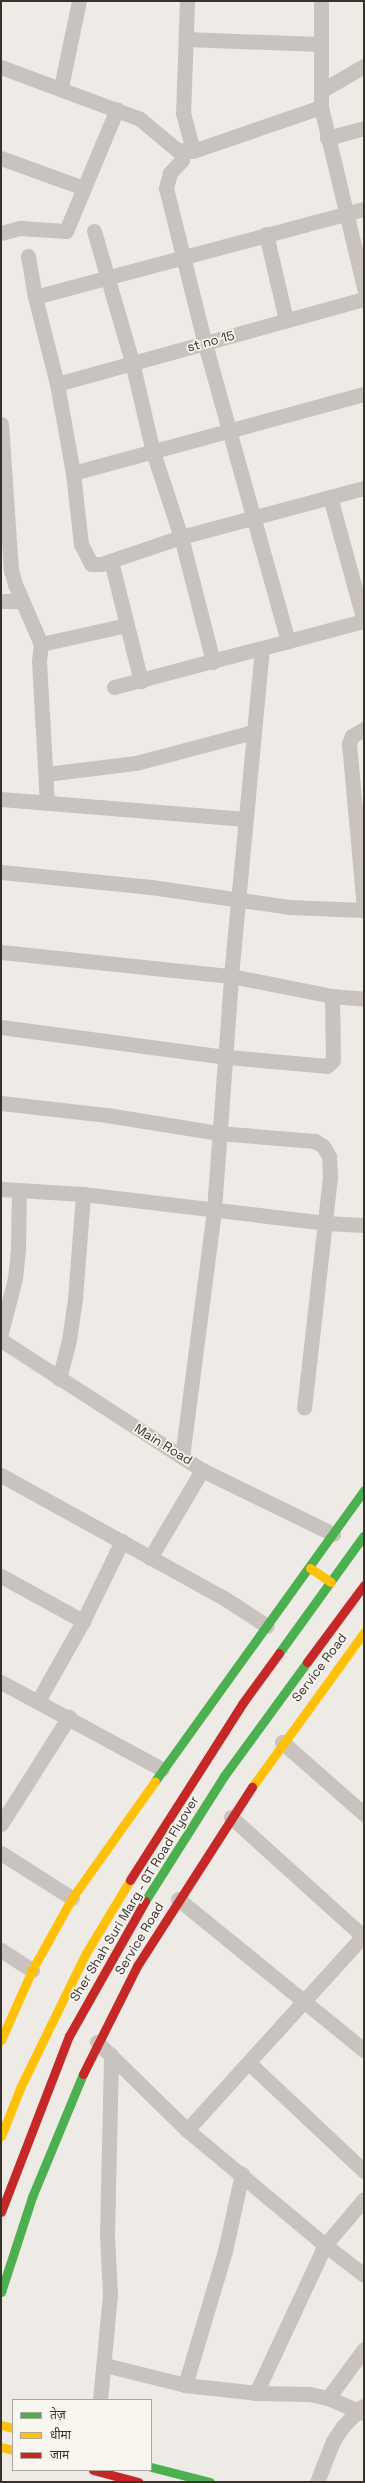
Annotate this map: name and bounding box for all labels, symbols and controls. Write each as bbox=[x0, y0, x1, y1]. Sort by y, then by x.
street label: st no 15 bbox=[186, 328, 236, 356]
street label: Main Road bbox=[131, 1421, 195, 1469]
street label: Service Road bbox=[289, 1631, 351, 1705]
street label: Sher Shah Suri Marg - GT Road Flyover bbox=[67, 1793, 203, 2005]
street label: Service Road bbox=[112, 1900, 168, 1978]
legend bbox=[12, 2399, 152, 2471]
text: तेज़ bbox=[50, 2407, 66, 2423]
text: धीमा bbox=[50, 2427, 71, 2443]
text: जाम bbox=[50, 2447, 69, 2463]

